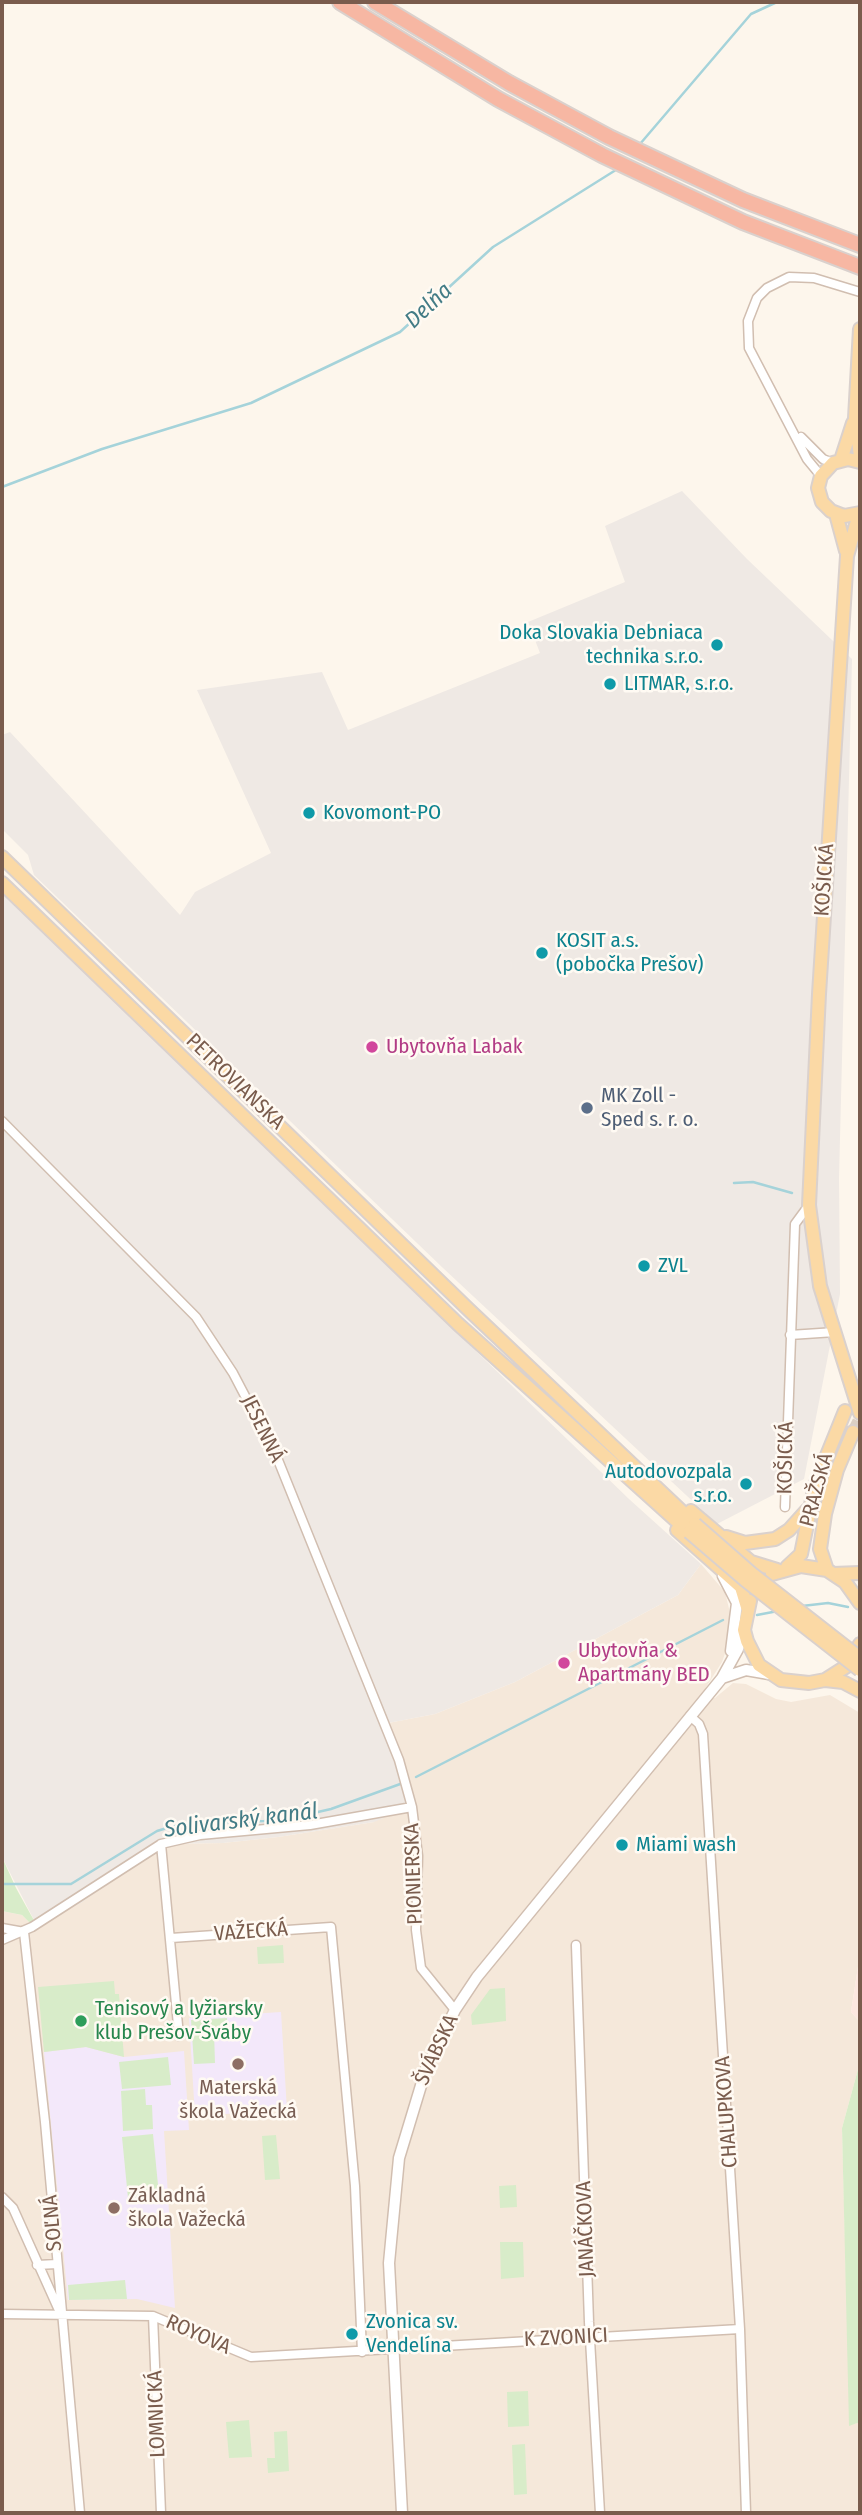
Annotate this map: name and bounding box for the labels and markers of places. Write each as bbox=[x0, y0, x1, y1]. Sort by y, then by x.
place label: Doka Slovakia Debniaca technika s.r.o. bbox=[499, 620, 703, 670]
marker: Doka Slovakia Debniaca technika s.r.o. bbox=[709, 637, 725, 653]
place label: LITMAR, s.r.o. bbox=[624, 671, 733, 697]
marker: LITMAR, s.r.o. bbox=[602, 676, 618, 692]
place label: Kovomont-PO bbox=[323, 800, 441, 826]
marker: Kovomont-PO bbox=[301, 805, 317, 821]
place label: KOSIT a.s. (pobočka Prešov) bbox=[556, 928, 703, 978]
marker: KOSIT a.s. (pobočka Prešov) bbox=[534, 945, 550, 961]
place label: Ubytovňa Labak bbox=[386, 1034, 522, 1060]
marker: Ubytovňa Labak bbox=[364, 1039, 380, 1055]
place label: MK Zoll - Sped s. r. o. bbox=[601, 1083, 698, 1133]
marker: MK Zoll - Sped s. r. o. bbox=[579, 1100, 595, 1116]
place label: ZVL bbox=[658, 1253, 688, 1279]
marker: ZVL bbox=[636, 1258, 652, 1274]
place label: Autodovozpala s.r.o. bbox=[605, 1459, 732, 1509]
marker: Autodovozpala s.r.o. bbox=[738, 1476, 754, 1492]
place label: Ubytovňa & Apartmány BED bbox=[578, 1638, 710, 1688]
marker: Ubytovňa & Apartmány BED bbox=[556, 1655, 572, 1671]
place label: Miami wash bbox=[636, 1832, 737, 1858]
marker: Miami wash bbox=[614, 1837, 630, 1853]
place label: Tenisový a lyžiarsky klub Prešov-Šváby bbox=[95, 1996, 263, 2046]
marker: Tenisový a lyžiarsky klub Prešov-Šváby bbox=[73, 2013, 89, 2029]
marker: Materská škola Važecká bbox=[230, 2056, 246, 2072]
place label: Materská škola Važecká bbox=[179, 2075, 297, 2125]
place label: Základná škola Važecká bbox=[128, 2183, 246, 2233]
marker: Základná škola Važecká bbox=[106, 2200, 122, 2216]
place label: Zvonica sv. Vendelína bbox=[366, 2309, 458, 2359]
marker: Zvonica sv. Vendelína bbox=[344, 2326, 360, 2342]

